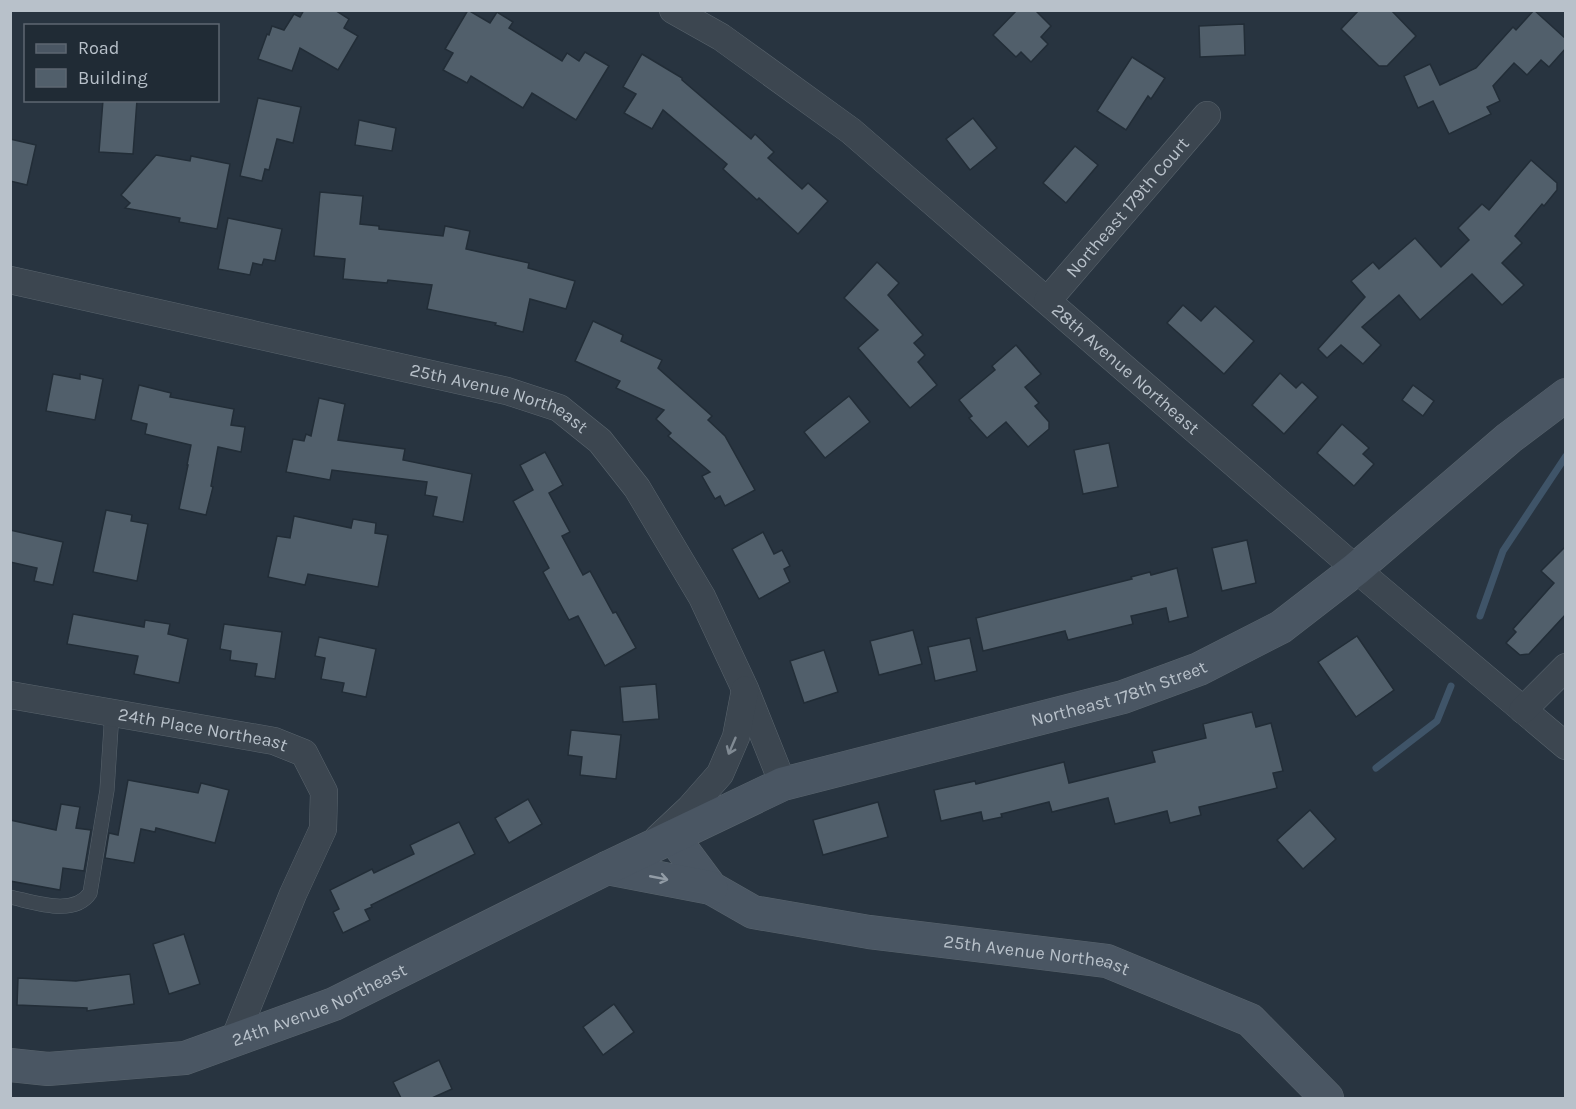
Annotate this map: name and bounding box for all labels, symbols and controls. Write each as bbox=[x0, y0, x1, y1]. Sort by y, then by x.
legend bbox=[24, 24, 219, 102]
text: Road bbox=[78, 37, 119, 59]
text: Building bbox=[78, 67, 148, 89]
street label: Northeast 179th Court bbox=[1061, 133, 1194, 282]
street label: 28th Avenue Northeast bbox=[1047, 299, 1204, 439]
street label: 25th Avenue Northeast bbox=[408, 359, 593, 438]
street label: Northeast 178th Street bbox=[1029, 656, 1211, 731]
street label: 24th Place Northeast bbox=[117, 703, 291, 756]
one-way arrow bbox=[726, 736, 738, 754]
one-way arrow bbox=[649, 873, 669, 884]
street label: 25th Avenue Northeast bbox=[943, 930, 1133, 980]
street label: 24th Avenue Northeast bbox=[229, 959, 410, 1051]

